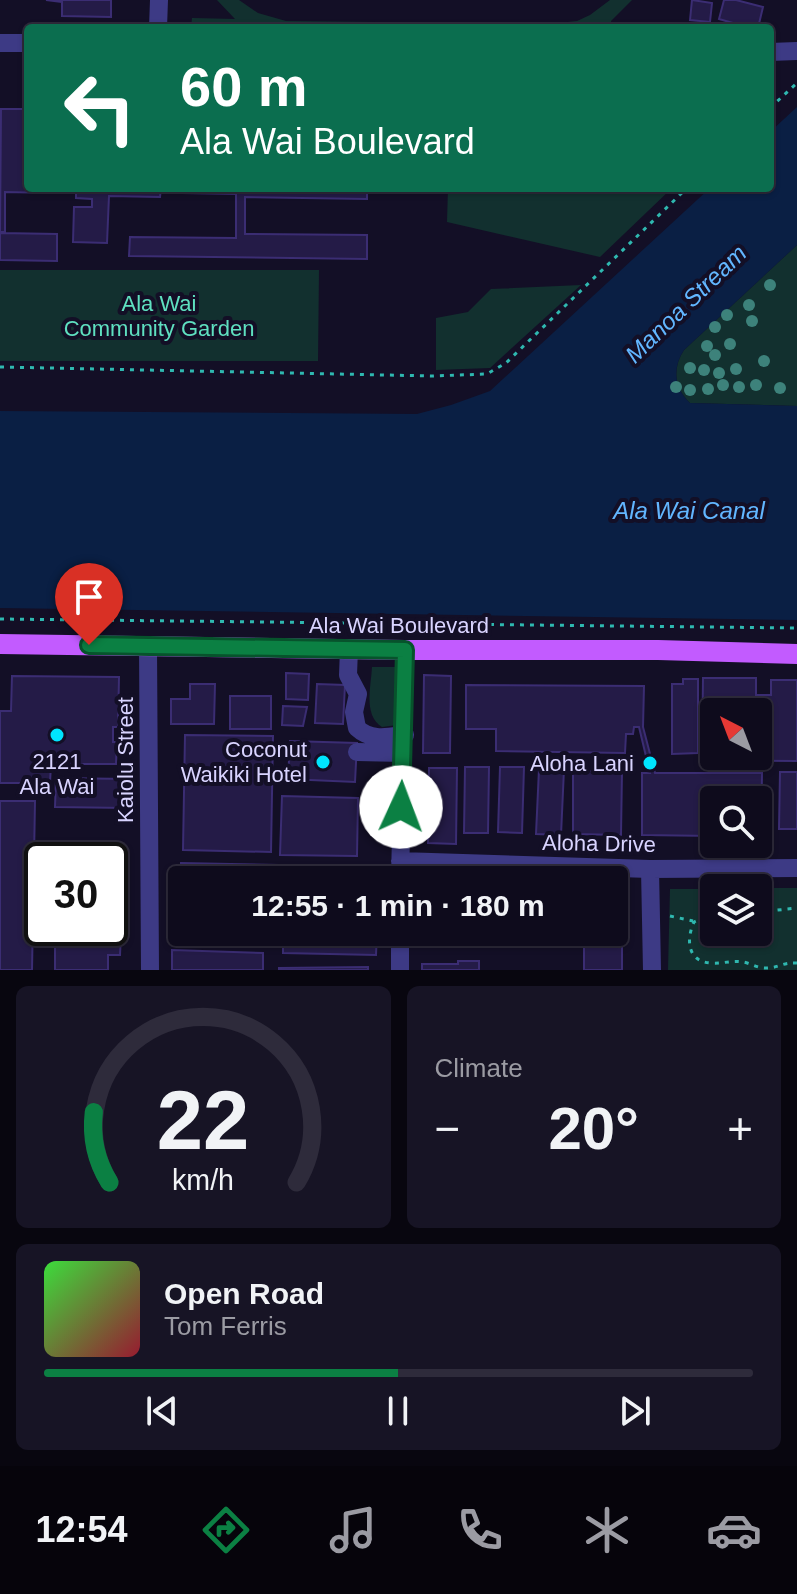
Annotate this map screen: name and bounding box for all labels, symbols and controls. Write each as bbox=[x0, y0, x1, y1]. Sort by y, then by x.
text: 60 m bbox=[180, 55, 308, 118]
icon: left bbox=[48, 56, 152, 160]
text: Ala Wai Boulevard bbox=[180, 121, 475, 162]
water label: Manoa Stream bbox=[620, 239, 752, 368]
park label: Ala Wai Community Garden bbox=[64, 291, 254, 341]
water label: Ala Wai Canal bbox=[611, 497, 765, 524]
pin bbox=[55, 563, 123, 645]
icon: arrive bbox=[67, 575, 111, 619]
street label: Ala Wai Boulevard bbox=[309, 613, 489, 638]
street label: Kaiolu Street bbox=[113, 697, 138, 823]
north arrow bbox=[700, 698, 772, 770]
map controls bbox=[700, 698, 772, 946]
marker: 2121 Ala Wai bbox=[48, 726, 66, 744]
place label: Coconut Waikiki Hotel bbox=[181, 737, 307, 787]
place label: 2121 Ala Wai bbox=[20, 749, 94, 799]
place label: Aloha Lani bbox=[530, 751, 634, 776]
marker: Coconut Waikiki Hotel bbox=[314, 753, 332, 771]
marker: Aloha Lani bbox=[641, 754, 659, 772]
position arrow bbox=[359, 765, 443, 849]
button: search bbox=[700, 786, 772, 858]
street label: Aloha Drive bbox=[542, 830, 656, 857]
speed limit sign: 30 bbox=[24, 842, 128, 946]
button: layers bbox=[700, 874, 772, 946]
text: 12:55 · 1 min · 180 m bbox=[251, 889, 545, 922]
text: Climate bbox=[435, 1053, 523, 1083]
text: 22 bbox=[157, 1074, 250, 1167]
text: 20° bbox=[548, 1095, 639, 1162]
text: − bbox=[435, 1104, 460, 1153]
text: + bbox=[727, 1104, 753, 1153]
text: km/h bbox=[172, 1164, 234, 1196]
text: Open Road bbox=[164, 1277, 324, 1310]
text: Tom Ferris bbox=[164, 1311, 287, 1341]
icon: previous bbox=[140, 1389, 184, 1433]
icon: pause bbox=[376, 1389, 420, 1433]
icon: next bbox=[613, 1389, 657, 1433]
icon: directions bbox=[198, 1502, 254, 1558]
icon: music bbox=[325, 1502, 381, 1558]
icon: phone bbox=[452, 1502, 508, 1558]
icon: climate bbox=[579, 1502, 635, 1558]
icon: car bbox=[706, 1502, 762, 1558]
text: 12:54 bbox=[35, 1509, 127, 1550]

